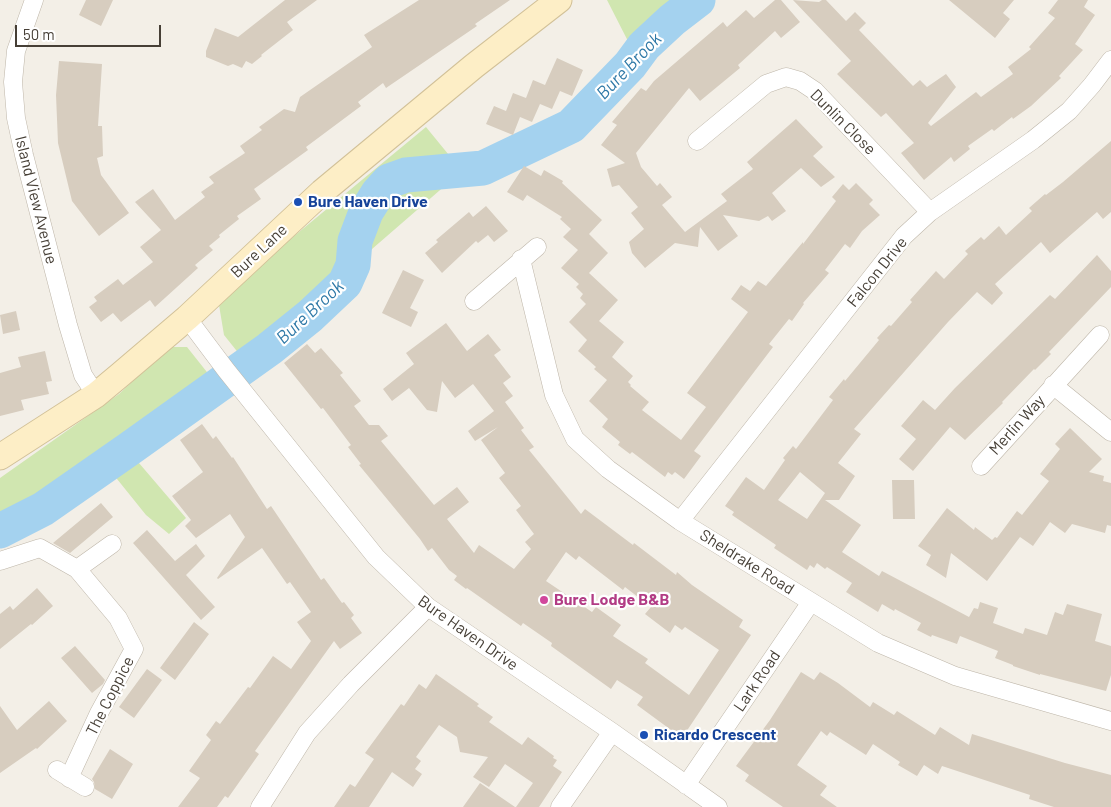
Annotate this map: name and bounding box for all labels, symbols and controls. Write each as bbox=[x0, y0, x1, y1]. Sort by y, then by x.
scale bar bbox=[18, 15, 164, 47]
text: 50 m bbox=[23, 25, 55, 43]
water label: Bure Brook bbox=[592, 28, 666, 104]
street label: Dunlin Close bbox=[806, 85, 880, 159]
street label: Island View Avenue bbox=[11, 134, 61, 266]
place label: Bure Haven Drive bbox=[308, 192, 428, 212]
marker: Bure Haven Drive bbox=[292, 196, 304, 208]
street label: Bure Lane bbox=[227, 220, 291, 282]
street label: Falcon Drive bbox=[843, 233, 911, 311]
water label: Bure Brook bbox=[272, 275, 348, 349]
street label: Merlin Way bbox=[985, 391, 1049, 459]
street label: Sheldrake Road bbox=[696, 525, 798, 599]
place label: Bure Lodge B&B bbox=[554, 590, 669, 610]
street label: Bure Haven Drive bbox=[414, 591, 522, 675]
marker: Bure Lodge B&B bbox=[538, 594, 550, 606]
street label: Lark Road bbox=[730, 647, 784, 715]
street label: The Coppice bbox=[82, 653, 138, 739]
place label: Ricardo Crescent bbox=[654, 725, 776, 745]
marker: Ricardo Crescent bbox=[638, 729, 650, 741]

